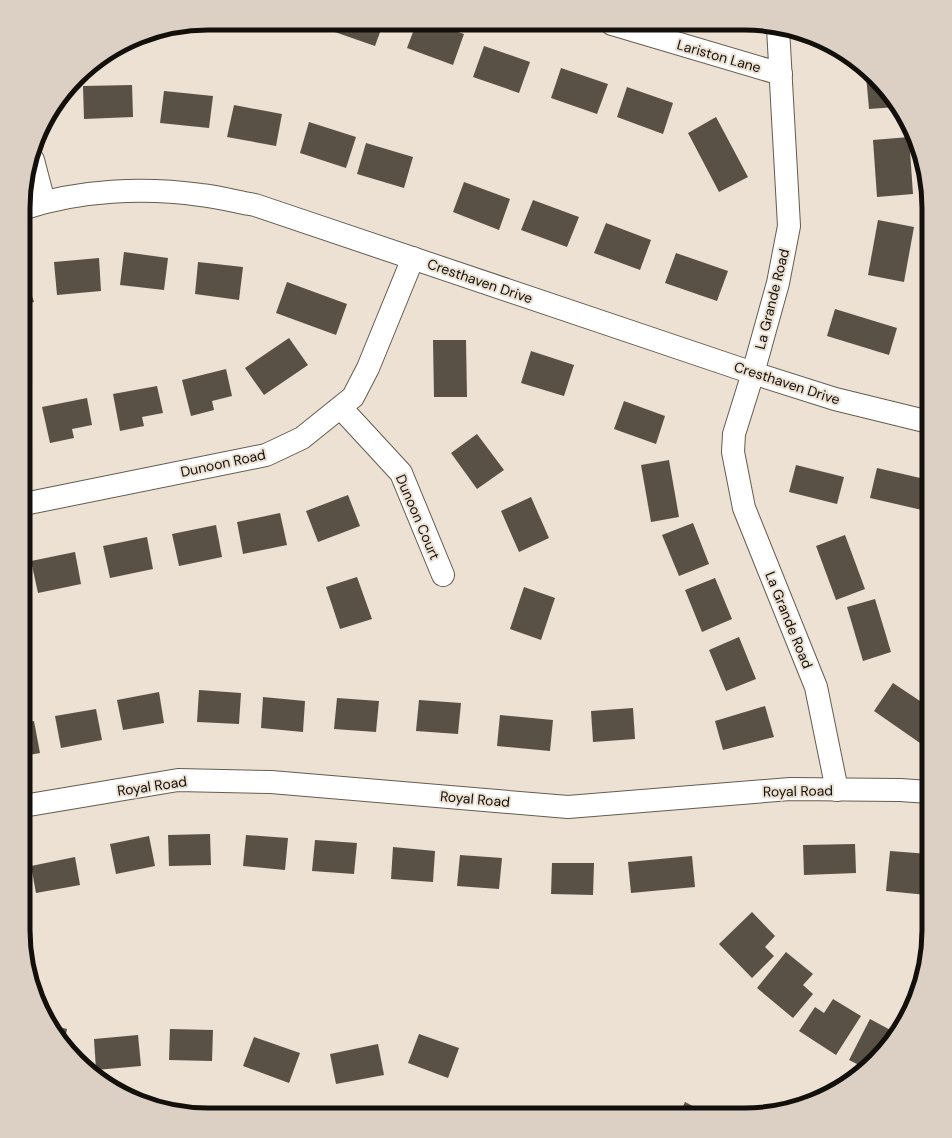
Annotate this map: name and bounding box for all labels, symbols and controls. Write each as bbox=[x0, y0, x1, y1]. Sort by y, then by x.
street label: Lariston Lane bbox=[675, 35, 763, 77]
street label: La Grande Road bbox=[751, 247, 793, 351]
street label: Cresthaven Drive bbox=[425, 255, 535, 307]
street label: Cresthaven Drive bbox=[732, 357, 842, 409]
street label: Dunoon Road bbox=[179, 445, 267, 481]
street label: Dunoon Court bbox=[392, 472, 444, 562]
street label: La Grande Road bbox=[761, 569, 817, 671]
street label: Royal Road bbox=[116, 772, 188, 800]
street label: Royal Road bbox=[763, 781, 833, 801]
street label: Royal Road bbox=[439, 787, 511, 811]

